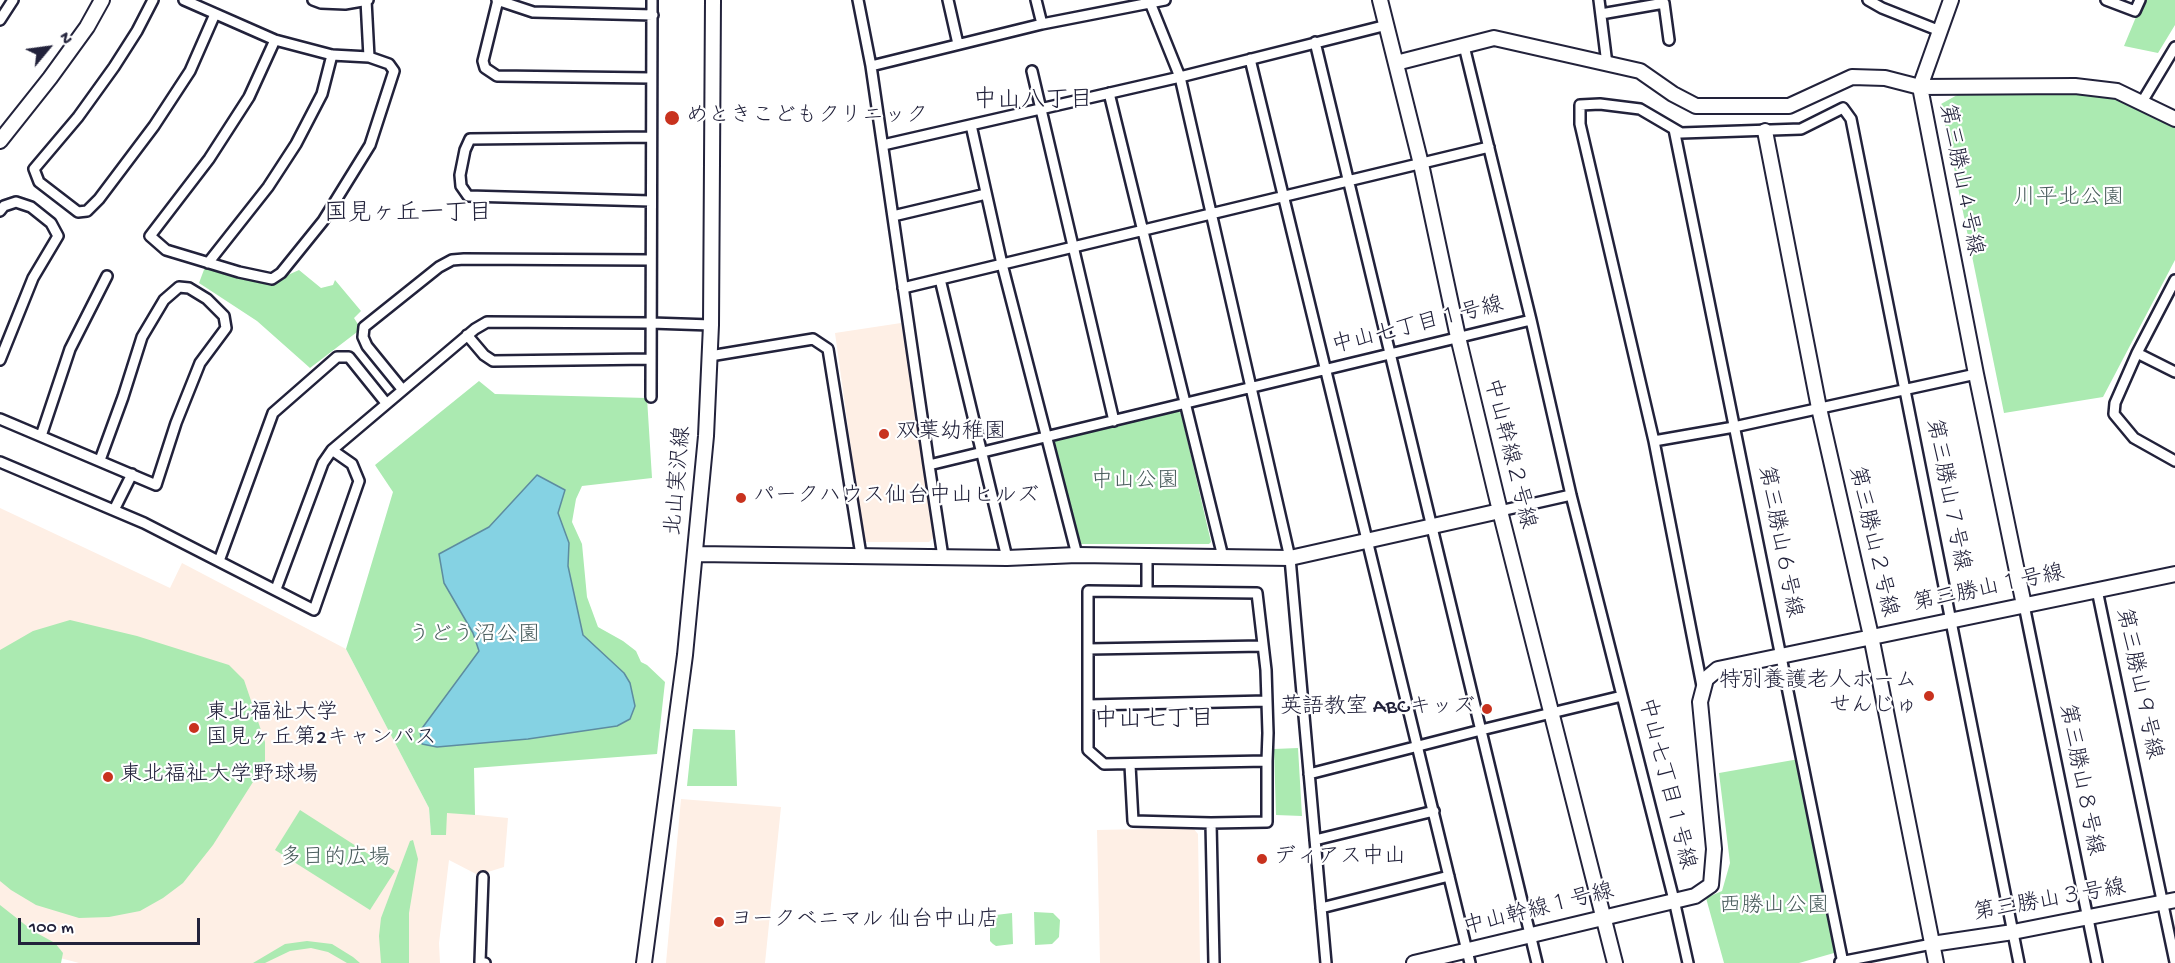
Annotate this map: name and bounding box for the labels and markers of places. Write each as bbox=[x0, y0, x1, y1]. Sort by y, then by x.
place label: めときこどもクリニック bbox=[686, 105, 928, 131]
marker: めときこどもクリニック bbox=[663, 109, 681, 127]
place label: 双葉幼稚園 bbox=[896, 421, 1006, 447]
marker: 双葉幼稚園 bbox=[877, 427, 891, 441]
place label: パークハウス仙台中山ヒルズ bbox=[753, 485, 1039, 511]
marker: パークハウス仙台中山ヒルズ bbox=[734, 491, 748, 505]
place label: 特別養護老人ホーム せんじゅ bbox=[1719, 670, 1917, 722]
marker: 特別養護老人ホーム せんじゅ bbox=[1922, 689, 1936, 703]
place label: 英語教室 ABCキッズ bbox=[1280, 696, 1475, 722]
place label: 東北福祉大学 国見ヶ丘第2キャンパス bbox=[206, 702, 437, 754]
marker: 英語教室 ABCキッズ bbox=[1480, 702, 1494, 716]
marker: 東北福祉大学 国見ヶ丘第2キャンパス bbox=[187, 721, 201, 735]
place label: 東北福祉大学野球場 bbox=[120, 764, 318, 790]
marker: 東北福祉大学野球場 bbox=[101, 770, 115, 784]
place label: ディアス中山 bbox=[1274, 846, 1406, 872]
marker: ディアス中山 bbox=[1255, 852, 1269, 866]
place label: ヨークベニマル 仙台中山店 bbox=[731, 909, 999, 935]
marker: ヨークベニマル 仙台中山店 bbox=[712, 915, 726, 929]

